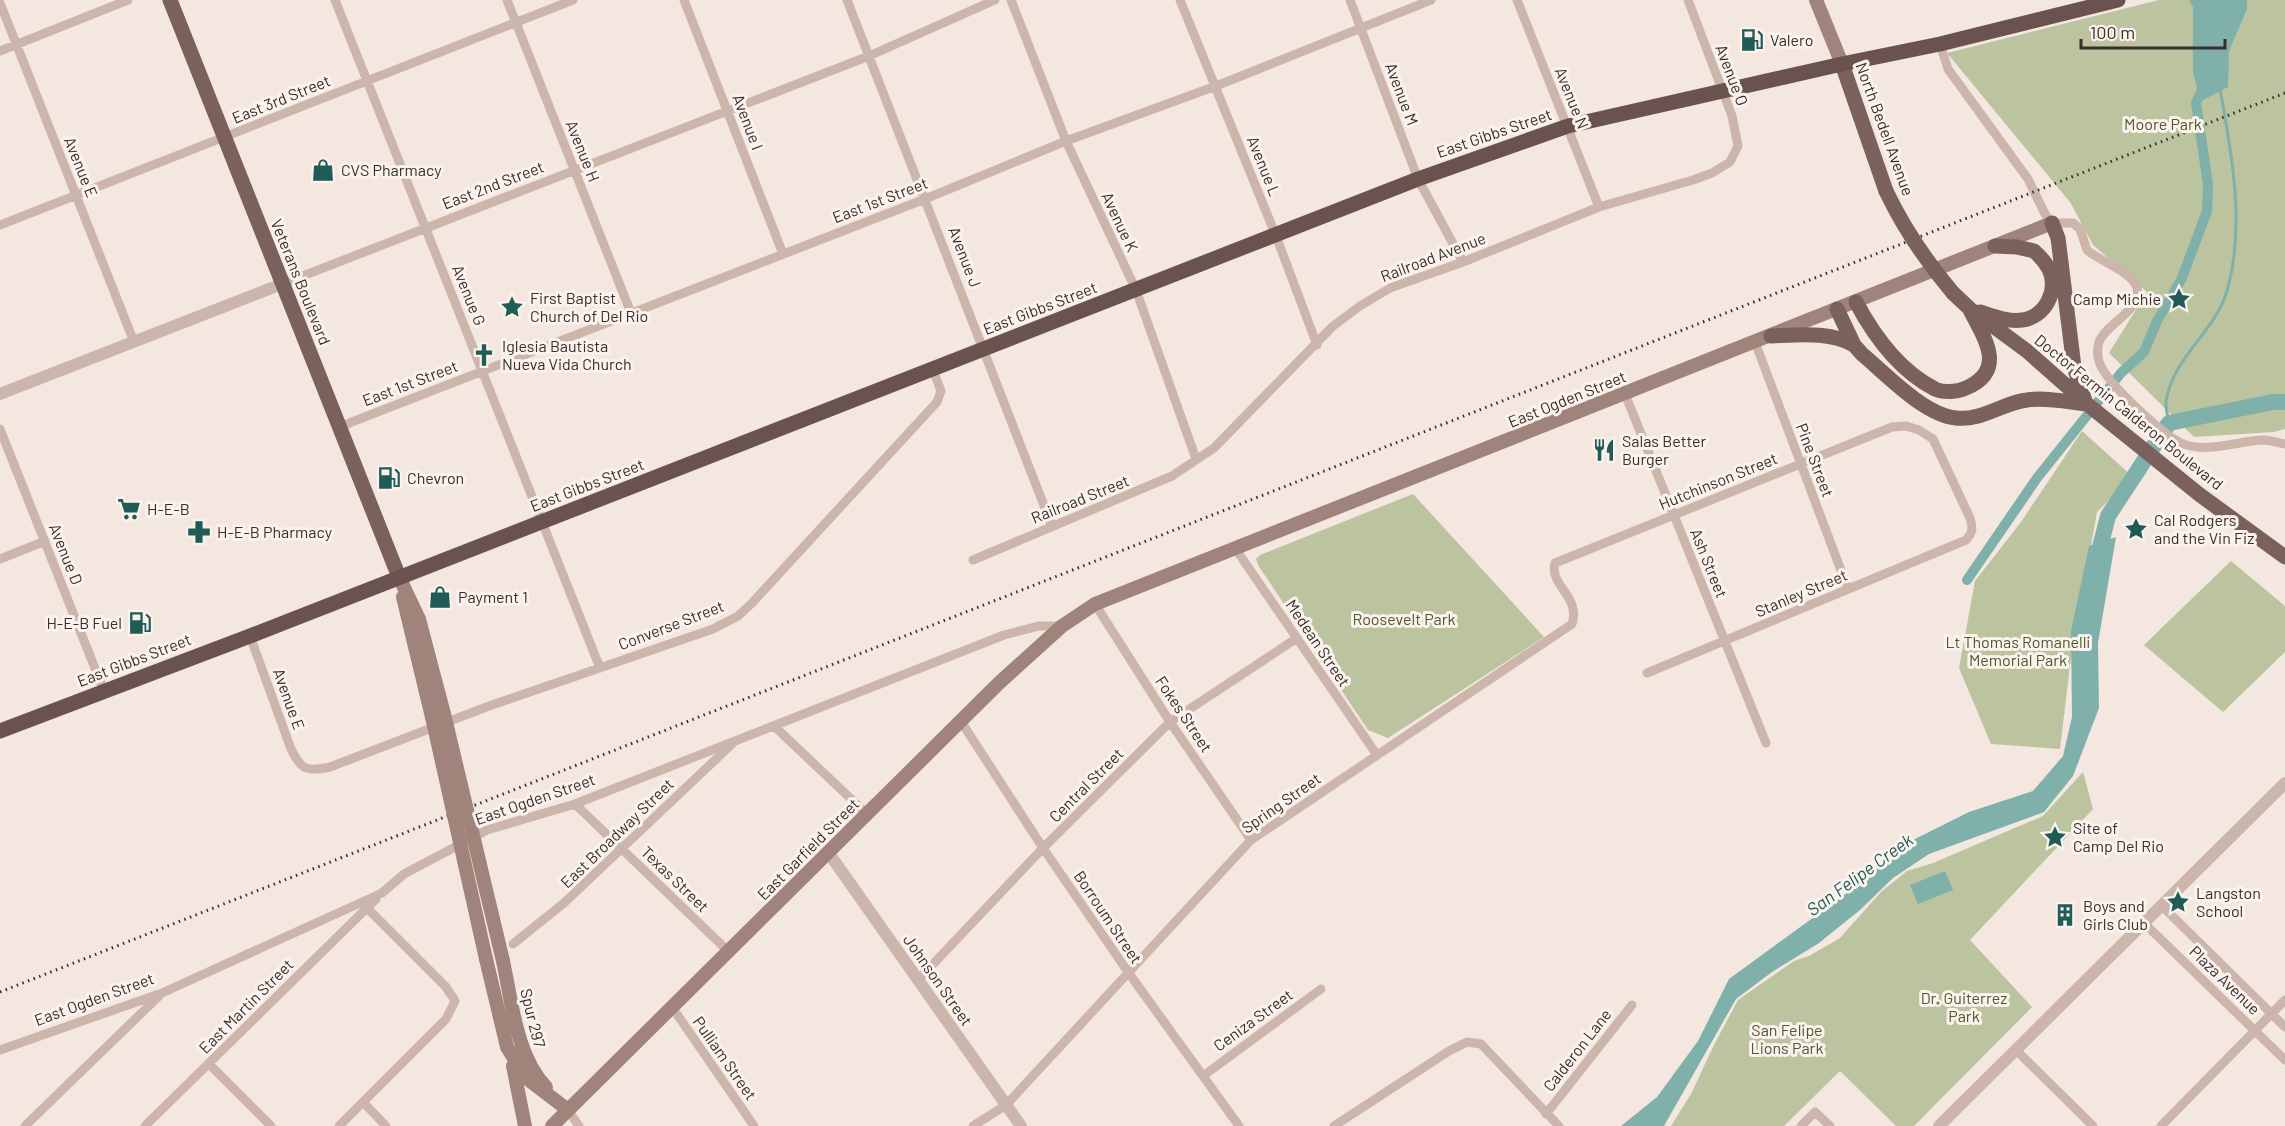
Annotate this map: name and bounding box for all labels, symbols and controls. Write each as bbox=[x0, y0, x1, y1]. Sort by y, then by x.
scale bar bbox=[2081, 12, 2225, 50]
text: 100 m bbox=[2090, 21, 2135, 43]
fuel station icon: Valero bbox=[1739, 27, 1765, 53]
place label: Valero bbox=[1770, 30, 1814, 49]
street label: Avenue O bbox=[1712, 42, 1753, 108]
street label: Avenue M bbox=[1382, 60, 1423, 128]
street label: North Bedell Avenue bbox=[1853, 60, 1918, 198]
street label: Avenue N bbox=[1552, 64, 1593, 131]
street label: East 3rd Street bbox=[229, 70, 333, 127]
street label: Avenue I bbox=[729, 91, 768, 152]
street label: East Gibbs Street bbox=[1434, 104, 1554, 161]
park label: Moore Park bbox=[2124, 114, 2202, 133]
street label: Avenue H bbox=[563, 117, 604, 184]
street label: Avenue L bbox=[1244, 133, 1285, 199]
street label: Avenue E bbox=[61, 134, 102, 200]
street label: East 2nd Street bbox=[439, 156, 546, 213]
shop icon: CVS Pharmacy bbox=[310, 157, 336, 183]
place label: CVS Pharmacy bbox=[341, 160, 442, 179]
street label: East 1st Street bbox=[829, 173, 930, 226]
street label: Avenue K bbox=[1098, 189, 1143, 255]
street label: Veterans Boulevard bbox=[268, 216, 335, 348]
street label: Avenue J bbox=[945, 224, 986, 290]
street label: Railroad Avenue bbox=[1378, 228, 1488, 285]
street label: Avenue G bbox=[449, 262, 490, 328]
street label: East Gibbs Street bbox=[980, 277, 1099, 338]
place icon: Camp Michie bbox=[2166, 286, 2192, 312]
place label: First Baptist Church of Del Rio bbox=[530, 288, 648, 325]
place label: Camp Michie bbox=[2073, 289, 2161, 308]
place icon: First Baptist Church of Del Rio bbox=[499, 294, 525, 320]
street label: Doctor Fermin Calderon Boulevard bbox=[2031, 330, 2227, 493]
place label: Iglesia Bautista Nueva Vida Church bbox=[502, 336, 632, 373]
church icon: Iglesia Bautista Nueva Vida Church bbox=[471, 342, 497, 368]
street label: East 1st Street bbox=[359, 356, 460, 409]
street label: East Ogden Street bbox=[1505, 366, 1629, 431]
street label: Pine Street bbox=[1793, 420, 1838, 499]
place label: Salas Better Burger bbox=[1622, 431, 1707, 468]
restaurant icon: Salas Better Burger bbox=[1591, 437, 1617, 463]
street label: Hutchinson Street bbox=[1656, 448, 1780, 513]
street label: East Gibbs Street bbox=[527, 454, 646, 515]
fuel station icon: Chevron bbox=[376, 465, 402, 491]
place label: Chevron bbox=[407, 468, 464, 487]
street label: Railroad Street bbox=[1028, 470, 1132, 527]
supermarket icon: H-E-B bbox=[116, 496, 142, 522]
place label: H-E-B bbox=[147, 499, 190, 518]
place label: Cal Rodgers and the Vin Fiz bbox=[2154, 510, 2254, 547]
place icon: Cal Rodgers and the Vin Fiz bbox=[2123, 516, 2149, 542]
pharmacy icon: H-E-B Pharmacy bbox=[186, 519, 212, 545]
street label: Avenue D bbox=[46, 521, 87, 587]
place label: H-E-B Pharmacy bbox=[217, 522, 333, 541]
street label: Ash Street bbox=[1687, 525, 1732, 600]
street label: Stanley Street bbox=[1752, 565, 1850, 620]
shop icon: Payment 1 bbox=[427, 584, 453, 610]
place label: Payment 1 bbox=[458, 587, 528, 606]
street label: Converse Street bbox=[615, 596, 726, 653]
street label: Medean Street bbox=[1282, 596, 1354, 690]
park label: Roosevelt Park bbox=[1352, 609, 1456, 628]
fuel station icon: H-E-B Fuel bbox=[127, 610, 153, 636]
place label: H-E-B Fuel bbox=[46, 613, 122, 632]
street label: East Gibbs Street bbox=[74, 629, 193, 690]
park label: Lt Thomas Romanelli Memorial Park bbox=[1946, 632, 2090, 669]
street label: Avenue E bbox=[270, 666, 309, 732]
street label: Fokes Street bbox=[1152, 672, 1217, 755]
street label: Central Street bbox=[1045, 744, 1127, 826]
street label: Spring Street bbox=[1238, 768, 1324, 837]
street label: East Ogden Street bbox=[472, 769, 597, 828]
street label: East Broadway Street bbox=[556, 774, 677, 891]
street label: East Garfield Street bbox=[753, 794, 862, 903]
place label: Site of Camp Del Rio bbox=[2073, 818, 2164, 855]
place icon: Site of Camp Del Rio bbox=[2042, 824, 2068, 850]
water label: San Felipe Creek bbox=[1802, 828, 1917, 920]
street label: Texas Street bbox=[638, 842, 713, 916]
street label: Borroum Street bbox=[1070, 867, 1146, 967]
place label: Langston School bbox=[2196, 883, 2261, 920]
place icon: Langston School bbox=[2165, 889, 2191, 915]
place label: Boys and Girls Club bbox=[2083, 896, 2148, 933]
building icon: Boys and Girls Club bbox=[2052, 902, 2078, 928]
street label: Johnson Street bbox=[900, 930, 977, 1029]
street label: Plaza Avenue bbox=[2186, 941, 2265, 1018]
street label: East Martin Street bbox=[195, 955, 297, 1057]
street label: East Ogden Street bbox=[32, 968, 156, 1029]
street label: Ceniza Street bbox=[1209, 985, 1296, 1055]
street label: Spur 297 bbox=[517, 986, 550, 1050]
park label: Dr. Guiterrez Park bbox=[1921, 988, 2007, 1025]
street label: Calderon Lane bbox=[1539, 1005, 1615, 1095]
street label: Pulliam Street bbox=[690, 1012, 761, 1103]
park label: San Felipe Lions Park bbox=[1751, 1020, 1823, 1057]

